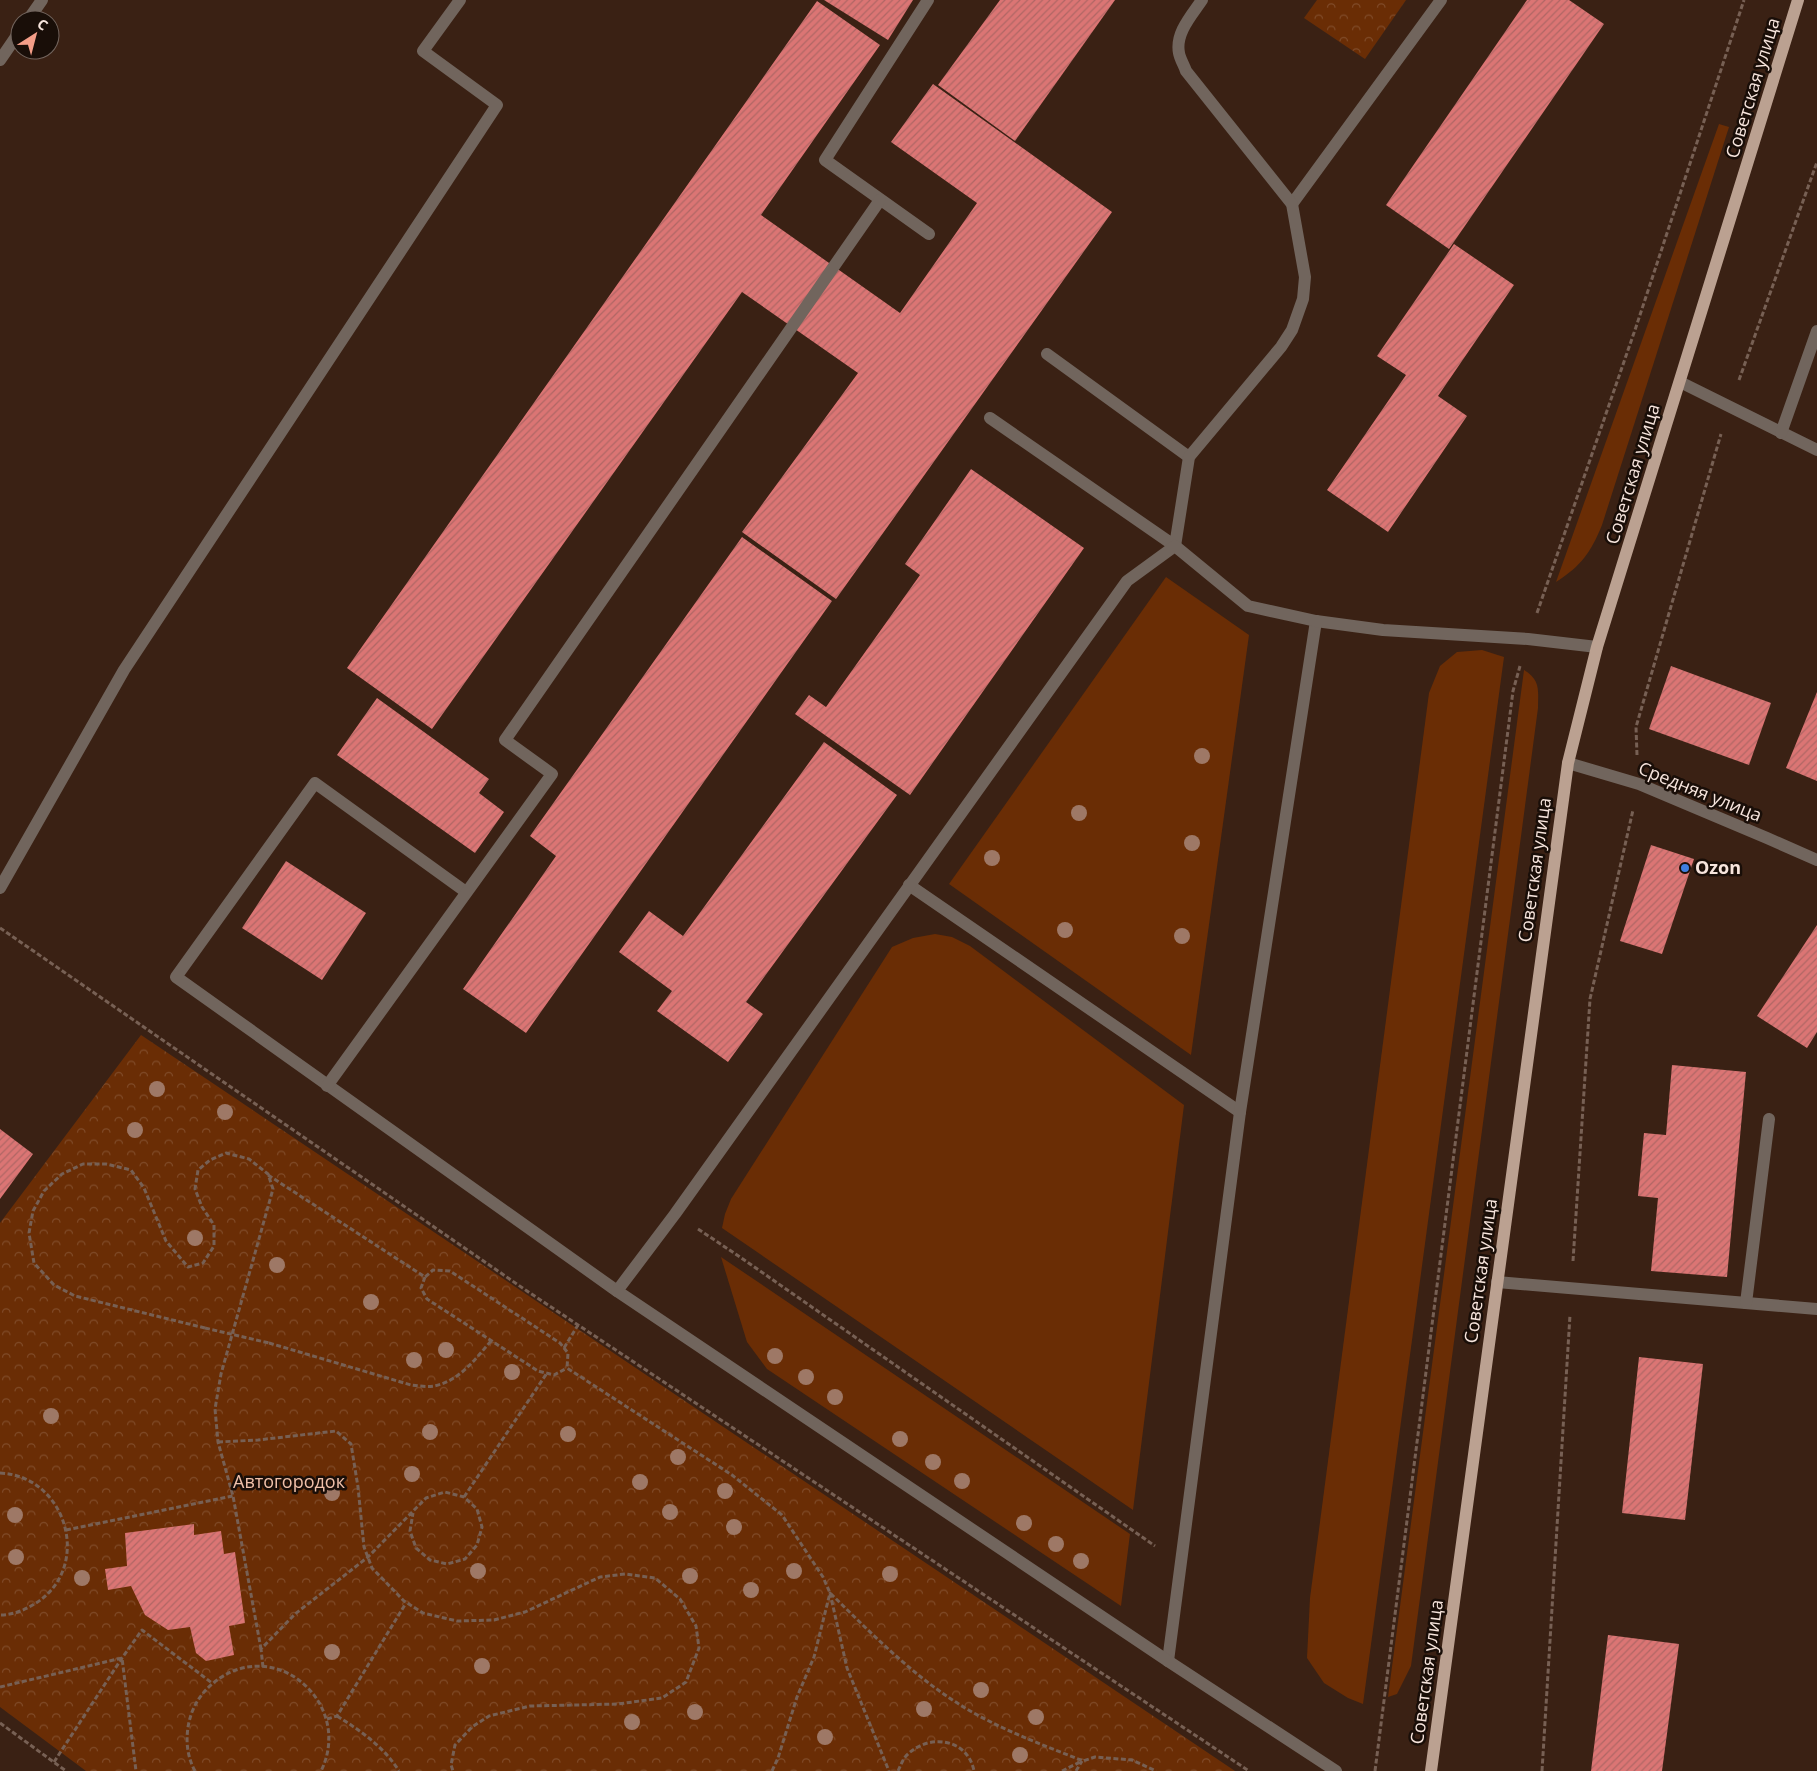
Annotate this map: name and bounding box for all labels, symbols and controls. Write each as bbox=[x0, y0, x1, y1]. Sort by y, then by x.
north arrow bbox=[10, 10, 60, 60]
text: С bbox=[34, 14, 52, 34]
street label: Советская улица bbox=[1719, 15, 1785, 161]
street label: Советская улица bbox=[1599, 401, 1665, 547]
street label: Средняя улица bbox=[1635, 755, 1766, 827]
street label: Советская улица bbox=[1512, 796, 1556, 944]
place label: Ozon bbox=[1695, 855, 1741, 879]
marker: Ozon bbox=[1679, 862, 1691, 874]
street label: Советская улица bbox=[1458, 1197, 1502, 1345]
park label: Автогородок bbox=[233, 1469, 346, 1493]
street label: Советская улица bbox=[1404, 1598, 1448, 1746]

